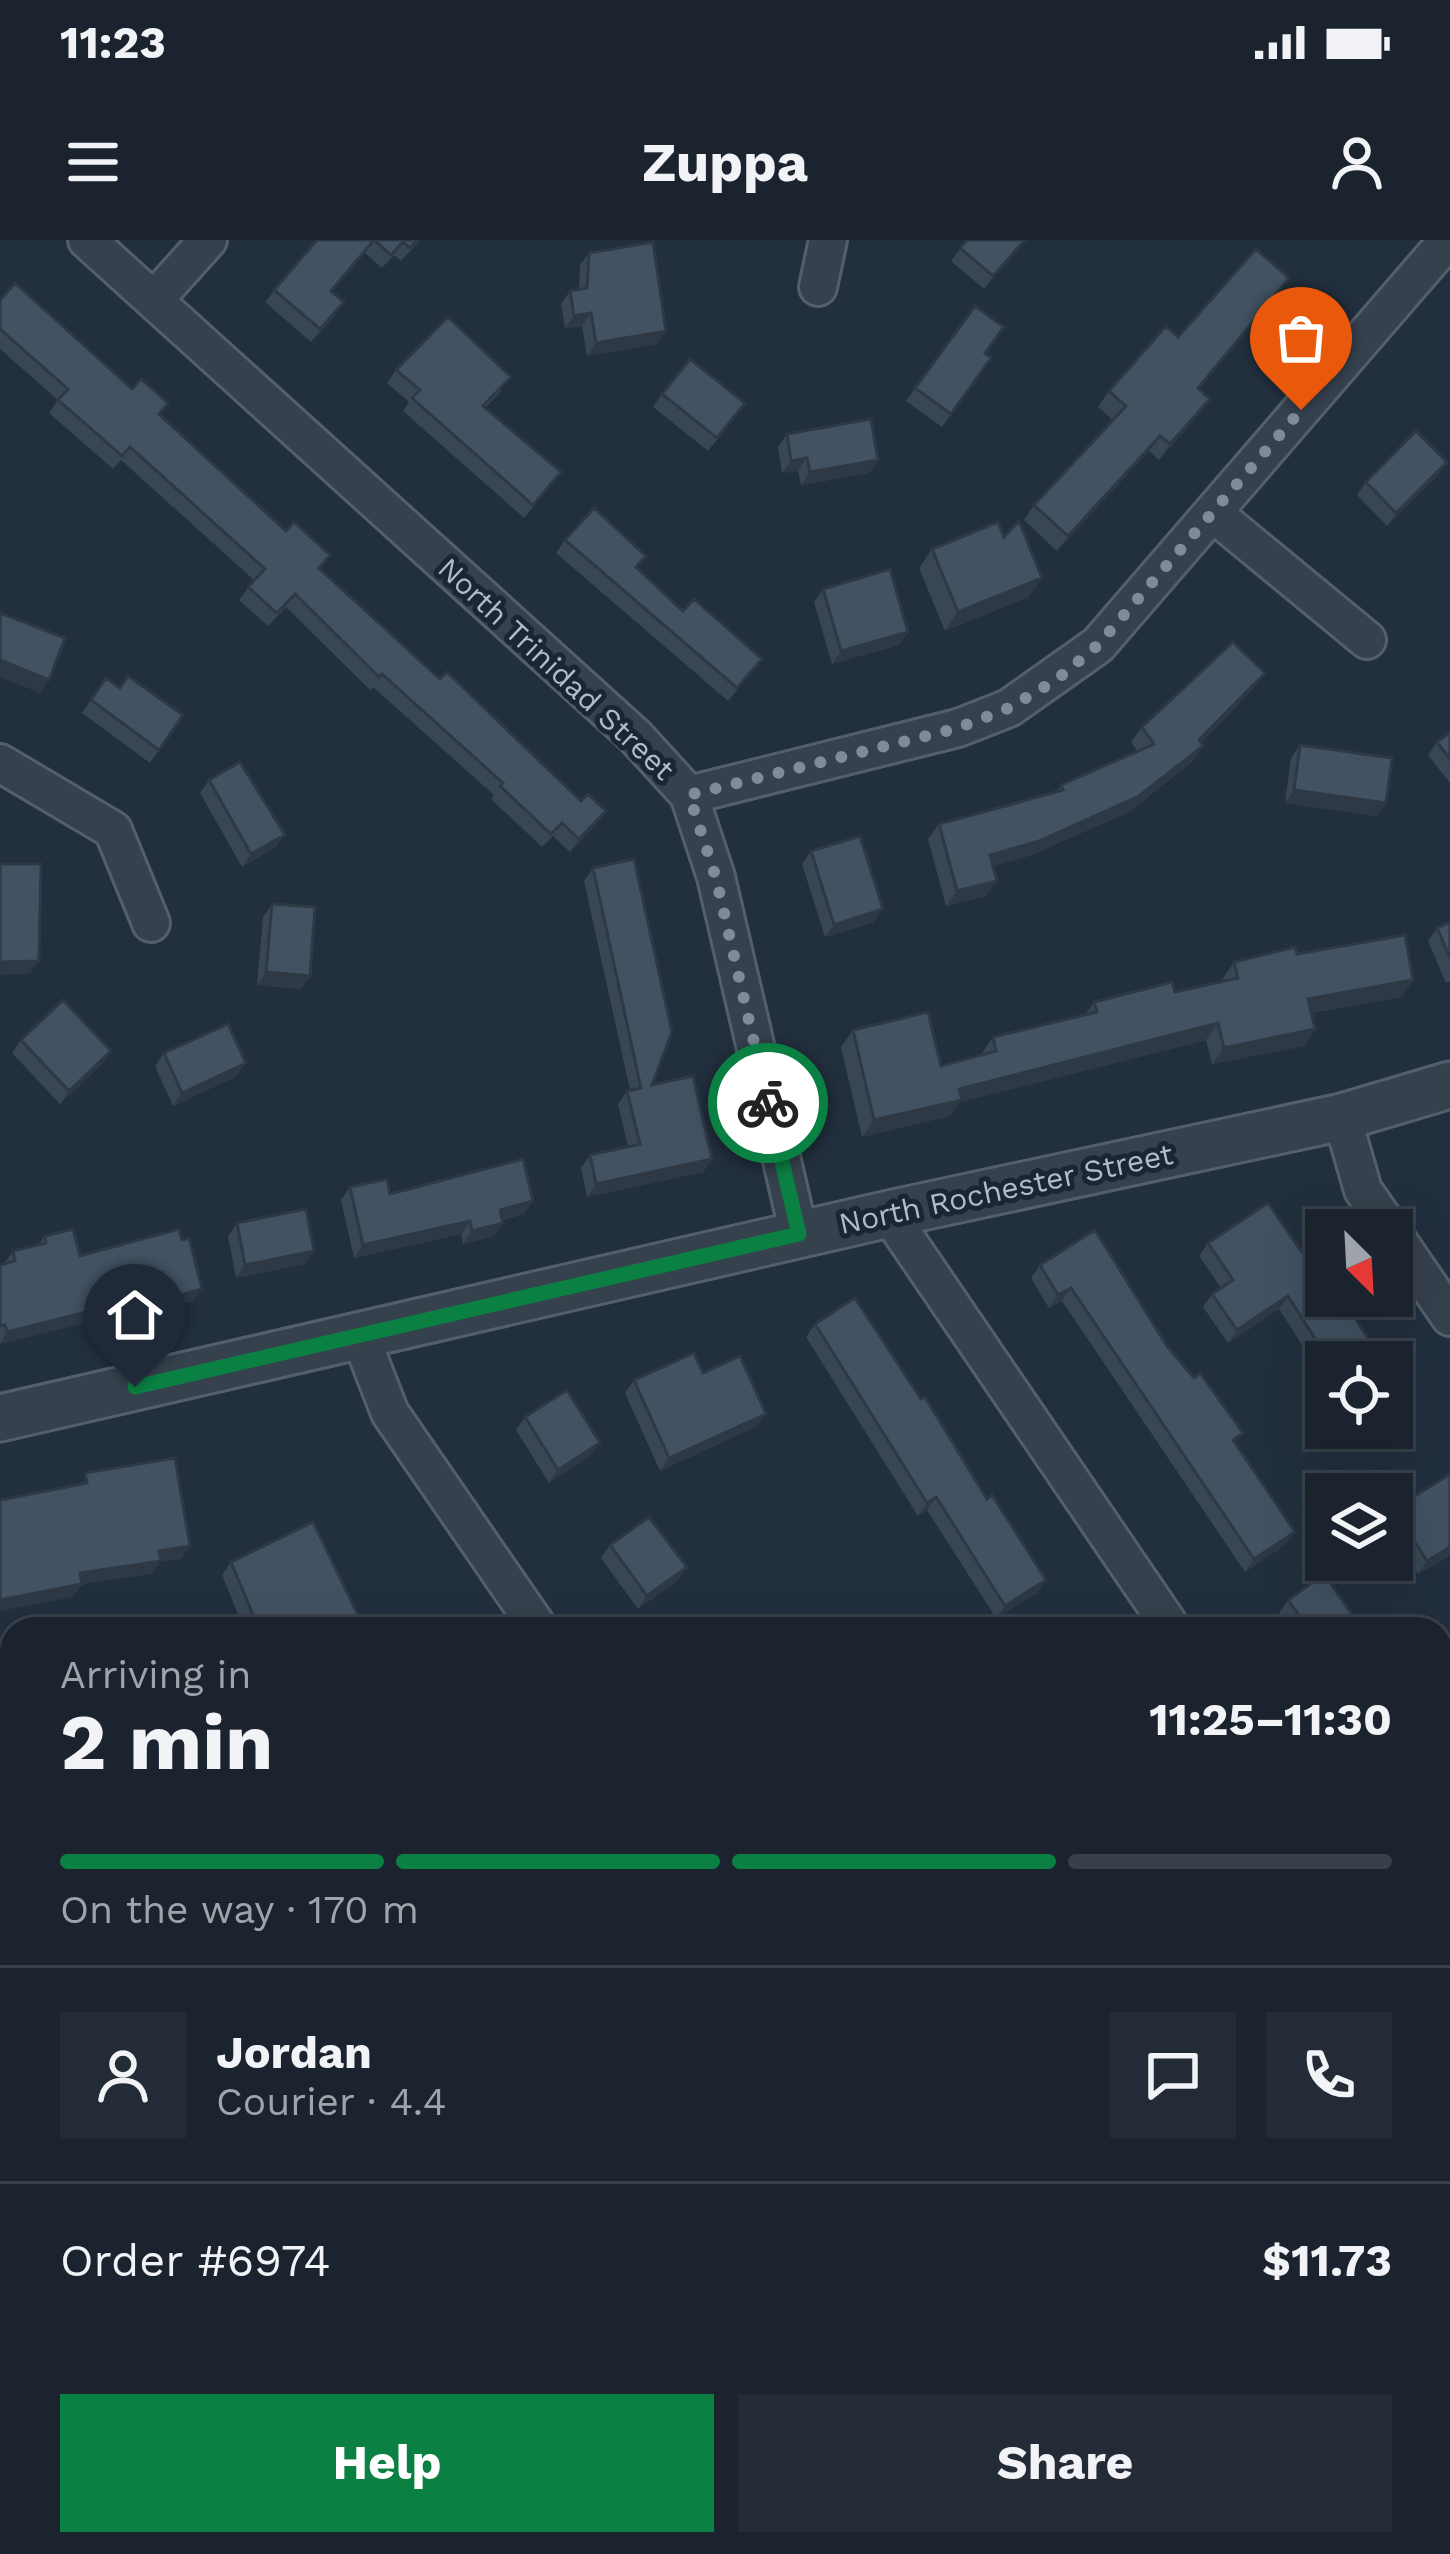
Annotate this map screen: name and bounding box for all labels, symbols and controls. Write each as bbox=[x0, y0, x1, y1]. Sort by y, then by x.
text: 11:23 bbox=[60, 16, 166, 69]
icon: menu bbox=[60, 129, 126, 195]
icon: person bbox=[1324, 129, 1390, 195]
text: Zuppa bbox=[642, 131, 808, 194]
pin bbox=[1250, 287, 1352, 410]
icon: bag bbox=[1268, 305, 1334, 371]
street label: North Trinidad Street bbox=[431, 550, 682, 787]
courier bbox=[708, 1043, 828, 1163]
icon: bike bbox=[735, 1070, 801, 1136]
street label: North Rochester Street bbox=[836, 1136, 1176, 1241]
north arrow bbox=[1305, 1209, 1413, 1317]
map controls bbox=[1305, 1209, 1413, 1581]
pin bbox=[84, 1264, 186, 1387]
icon: home bbox=[102, 1282, 168, 1348]
button: locate bbox=[1305, 1341, 1413, 1449]
button: layers bbox=[1305, 1473, 1413, 1581]
text: Arriving in bbox=[60, 1652, 251, 1697]
text: 11:25–11:30 bbox=[1149, 1693, 1392, 1746]
text: 2 min bbox=[60, 1696, 273, 1788]
text: On the way · 170 m bbox=[60, 1887, 419, 1932]
button: person bbox=[60, 2012, 186, 2138]
button: chat bbox=[1110, 2012, 1236, 2138]
button: phone bbox=[1266, 2012, 1392, 2138]
text: Jordan bbox=[216, 2026, 372, 2079]
text: Courier · 4.4 bbox=[216, 2079, 447, 2124]
text: Order #6974 bbox=[60, 2234, 331, 2287]
text: $11.73 bbox=[1262, 2234, 1392, 2287]
button: Help bbox=[60, 2394, 714, 2532]
button: Share bbox=[738, 2394, 1392, 2532]

